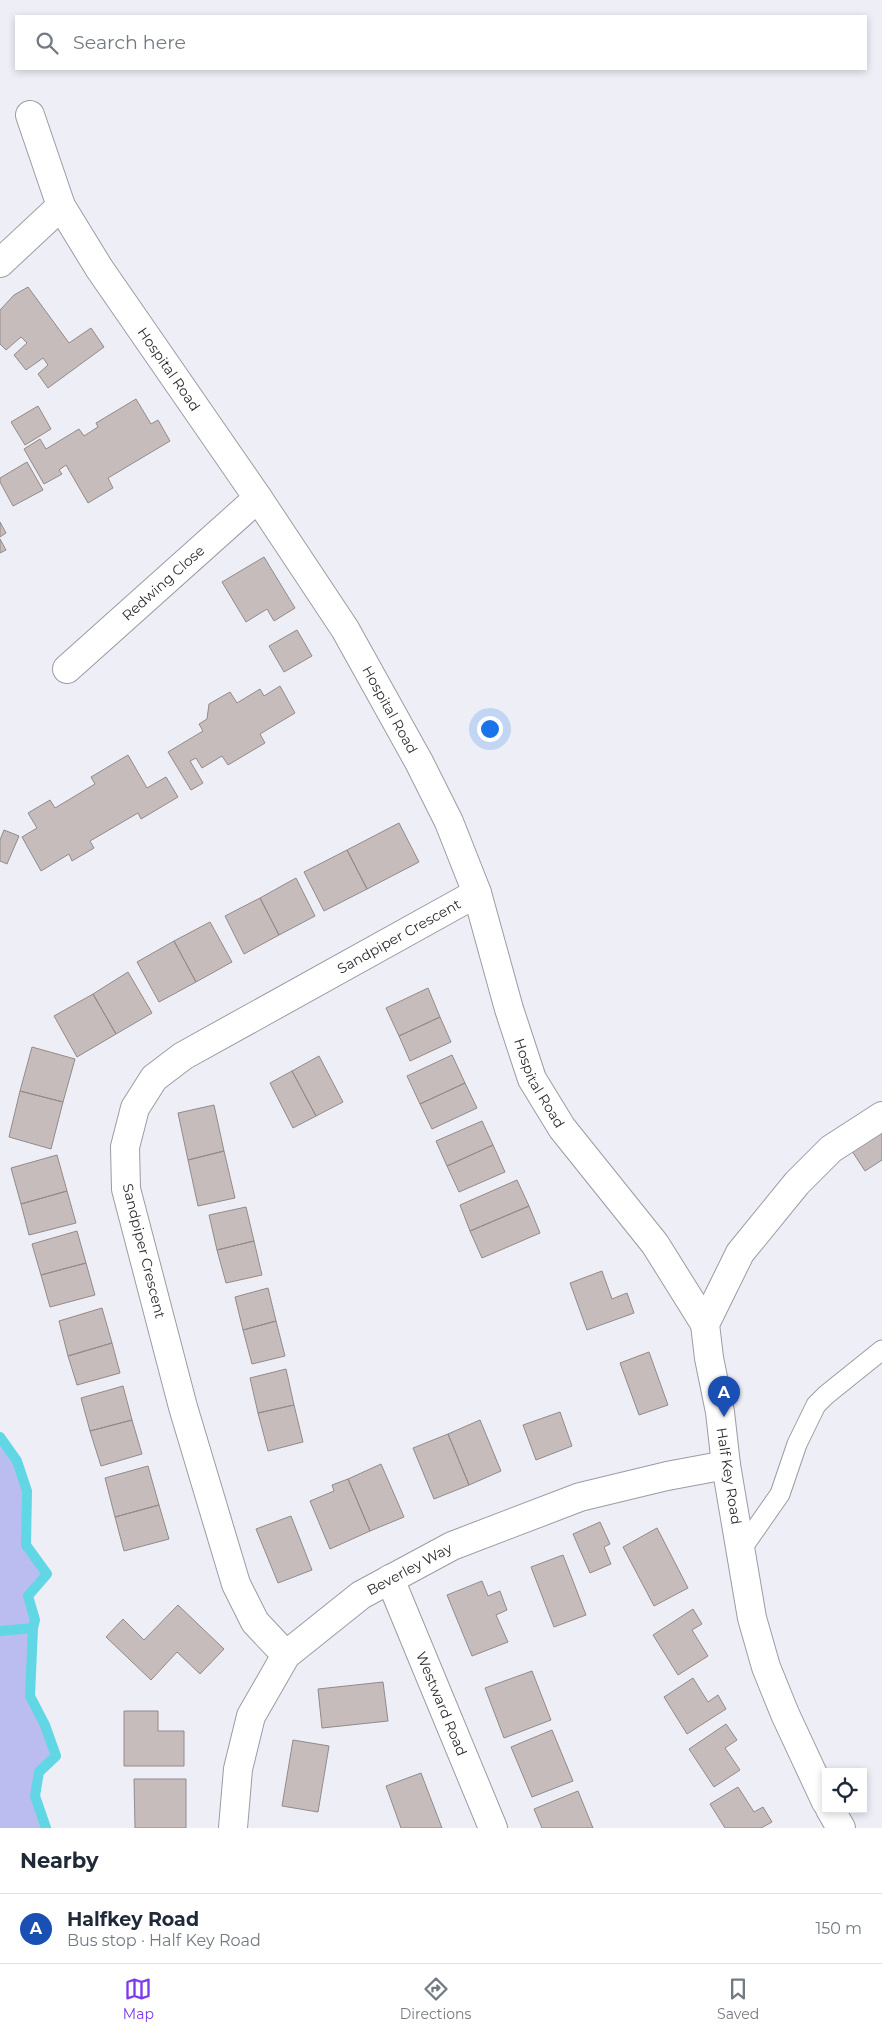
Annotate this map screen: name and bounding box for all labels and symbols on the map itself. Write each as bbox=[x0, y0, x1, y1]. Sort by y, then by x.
street label: Hospital Road bbox=[134, 324, 204, 415]
street label: Redwing Close bbox=[118, 541, 208, 625]
street label: Hospital Road bbox=[358, 662, 422, 757]
your location bbox=[477, 716, 503, 742]
street label: Sandpiper Crescent bbox=[334, 895, 464, 978]
street label: Hospital Road bbox=[510, 1036, 569, 1131]
street label: Sandpiper Crescent bbox=[119, 1182, 170, 1321]
pin: A bbox=[708, 1376, 740, 1417]
street label: Half Key Road bbox=[712, 1426, 746, 1526]
street label: Beverley Way bbox=[364, 1539, 455, 1599]
street label: Westward Road bbox=[412, 1649, 471, 1759]

